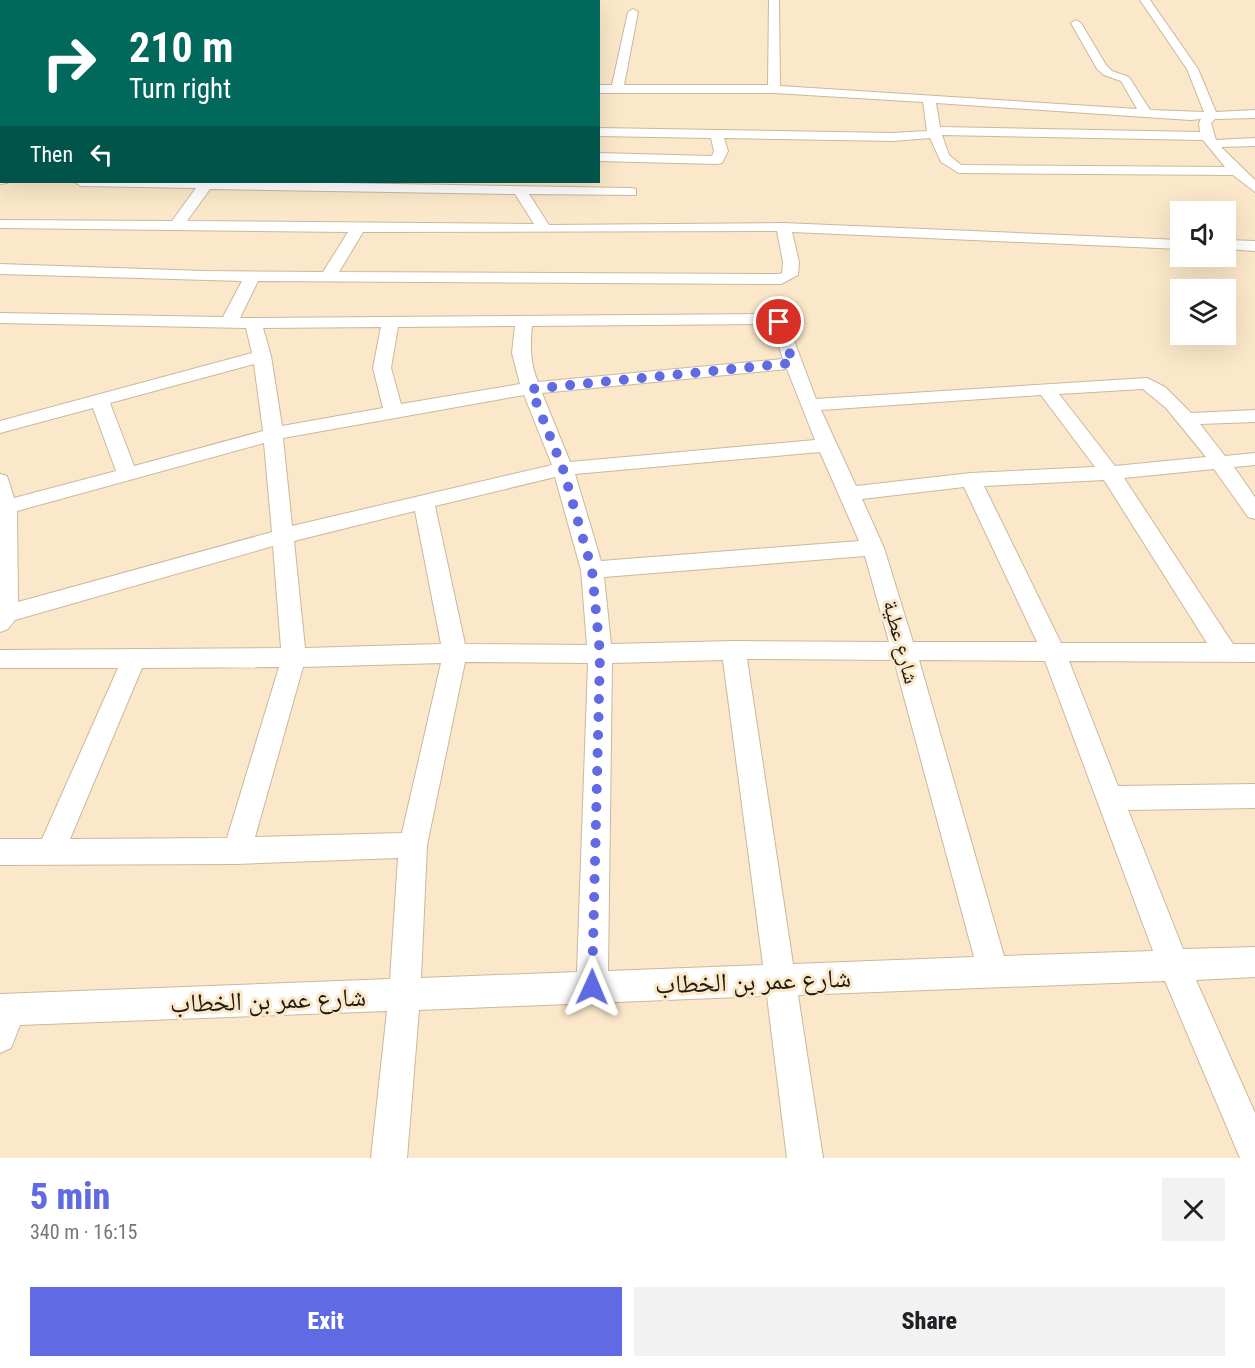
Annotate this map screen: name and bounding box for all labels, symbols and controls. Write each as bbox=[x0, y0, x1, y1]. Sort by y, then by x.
text: 210 m bbox=[129, 23, 234, 72]
icon: right bbox=[30, 24, 108, 102]
text: Turn right bbox=[129, 73, 231, 105]
icon: left bbox=[85, 138, 118, 171]
text: Then bbox=[30, 142, 73, 167]
map controls bbox=[1170, 201, 1236, 345]
button: sound bbox=[1170, 201, 1236, 267]
button: layers bbox=[1170, 279, 1236, 345]
pin bbox=[753, 296, 804, 347]
icon: arrive bbox=[762, 305, 795, 338]
street label: شارع عطية bbox=[877, 598, 924, 687]
position arrow bbox=[560, 955, 624, 1019]
street label: شارع عمر بن الخطاب bbox=[654, 963, 852, 1000]
street label: شارع عمر بن الخطاب bbox=[169, 982, 367, 1019]
text: 5 min bbox=[30, 1176, 110, 1218]
button: close bbox=[1162, 1178, 1225, 1241]
text: 340 m · 16:15 bbox=[30, 1220, 137, 1244]
button: Exit bbox=[30, 1287, 622, 1356]
button: Share bbox=[634, 1287, 1225, 1356]

